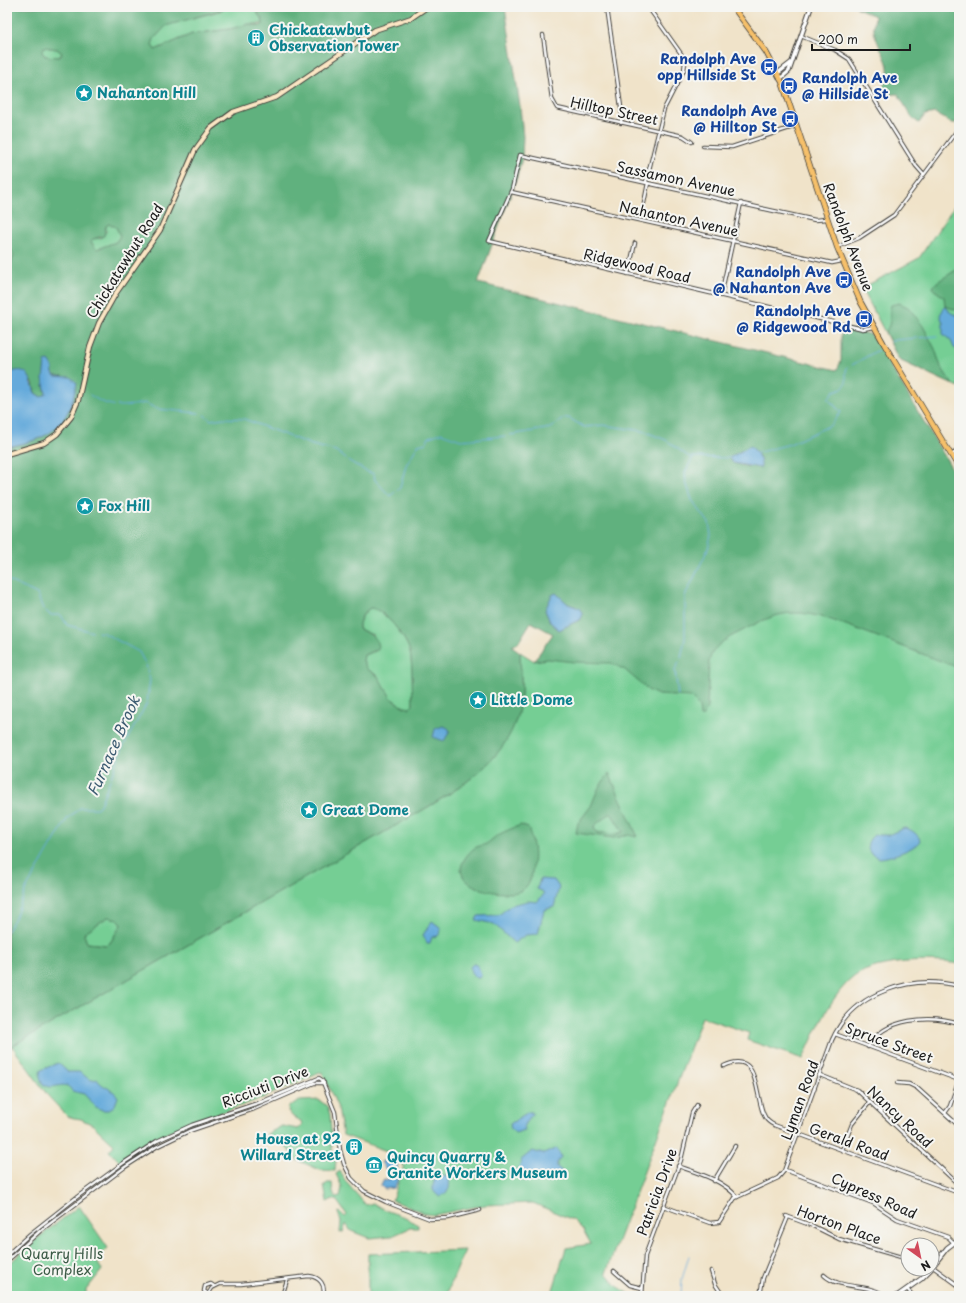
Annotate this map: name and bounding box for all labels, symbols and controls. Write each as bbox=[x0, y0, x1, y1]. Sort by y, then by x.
place label: Chickatawbut Observation Tower bbox=[269, 19, 400, 56]
scale bar bbox=[812, 26, 910, 52]
building icon: Chickatawbut Observation Tower bbox=[246, 28, 266, 48]
text: 200 m bbox=[818, 30, 858, 48]
place label: Randolph Ave opp Hillside St bbox=[657, 48, 756, 85]
bus stop icon: Randolph Ave opp Hillside St bbox=[759, 57, 779, 77]
place label: Randolph Ave @ Hillside St bbox=[802, 67, 898, 104]
bus stop icon: Randolph Ave @ Hillside St bbox=[779, 76, 799, 96]
place label: Nahanton Hill bbox=[97, 82, 196, 103]
place icon: Nahanton Hill bbox=[74, 83, 94, 103]
street label: Hilltop Street bbox=[568, 91, 660, 130]
place label: Randolph Ave @ Hilltop St bbox=[681, 100, 777, 137]
bus stop icon: Randolph Ave @ Hilltop St bbox=[780, 109, 800, 129]
street label: Sassamon Avenue bbox=[615, 156, 738, 201]
street label: Randolph Avenue bbox=[818, 179, 879, 295]
street label: Nahanton Avenue bbox=[618, 196, 741, 241]
street label: Chickatawbut Road bbox=[81, 199, 168, 322]
street label: Ridgewood Road bbox=[582, 243, 693, 288]
place label: Randolph Ave @ Nahanton Ave bbox=[713, 261, 831, 298]
bus stop icon: Randolph Ave @ Nahanton Ave bbox=[834, 270, 854, 290]
place label: Randolph Ave @ Ridgewood Rd bbox=[736, 300, 852, 337]
bus stop icon: Randolph Ave @ Ridgewood Rd bbox=[854, 309, 874, 329]
place label: Fox Hill bbox=[98, 495, 150, 516]
place icon: Fox Hill bbox=[75, 496, 95, 516]
place label: Little Dome bbox=[491, 689, 573, 710]
water label: Furnace Brook bbox=[80, 690, 146, 799]
place icon: Little Dome bbox=[468, 690, 488, 710]
place label: Great Dome bbox=[322, 799, 409, 820]
place icon: Great Dome bbox=[299, 800, 319, 820]
street label: Spruce Street bbox=[842, 1017, 936, 1068]
street label: Lyman Road bbox=[775, 1057, 824, 1143]
street label: Ricciuti Drive bbox=[218, 1060, 311, 1113]
street label: Nancy Road bbox=[863, 1081, 938, 1153]
street label: Gerald Road bbox=[806, 1117, 892, 1166]
place label: House at 92 Willard Street bbox=[240, 1128, 341, 1165]
building icon: House at 92 Willard Street bbox=[344, 1137, 364, 1157]
street label: Patricia Drive bbox=[631, 1145, 682, 1238]
place label: Quincy Quarry & Granite Workers Museum bbox=[387, 1146, 568, 1183]
museum icon: Quincy Quarry & Granite Workers Museum bbox=[364, 1155, 384, 1175]
street label: Cypress Road bbox=[828, 1167, 921, 1224]
street label: Horton Place bbox=[794, 1200, 884, 1249]
north arrow bbox=[900, 1237, 940, 1277]
park label: Quarry Hills Complex bbox=[21, 1243, 103, 1280]
text: N bbox=[917, 1256, 934, 1275]

